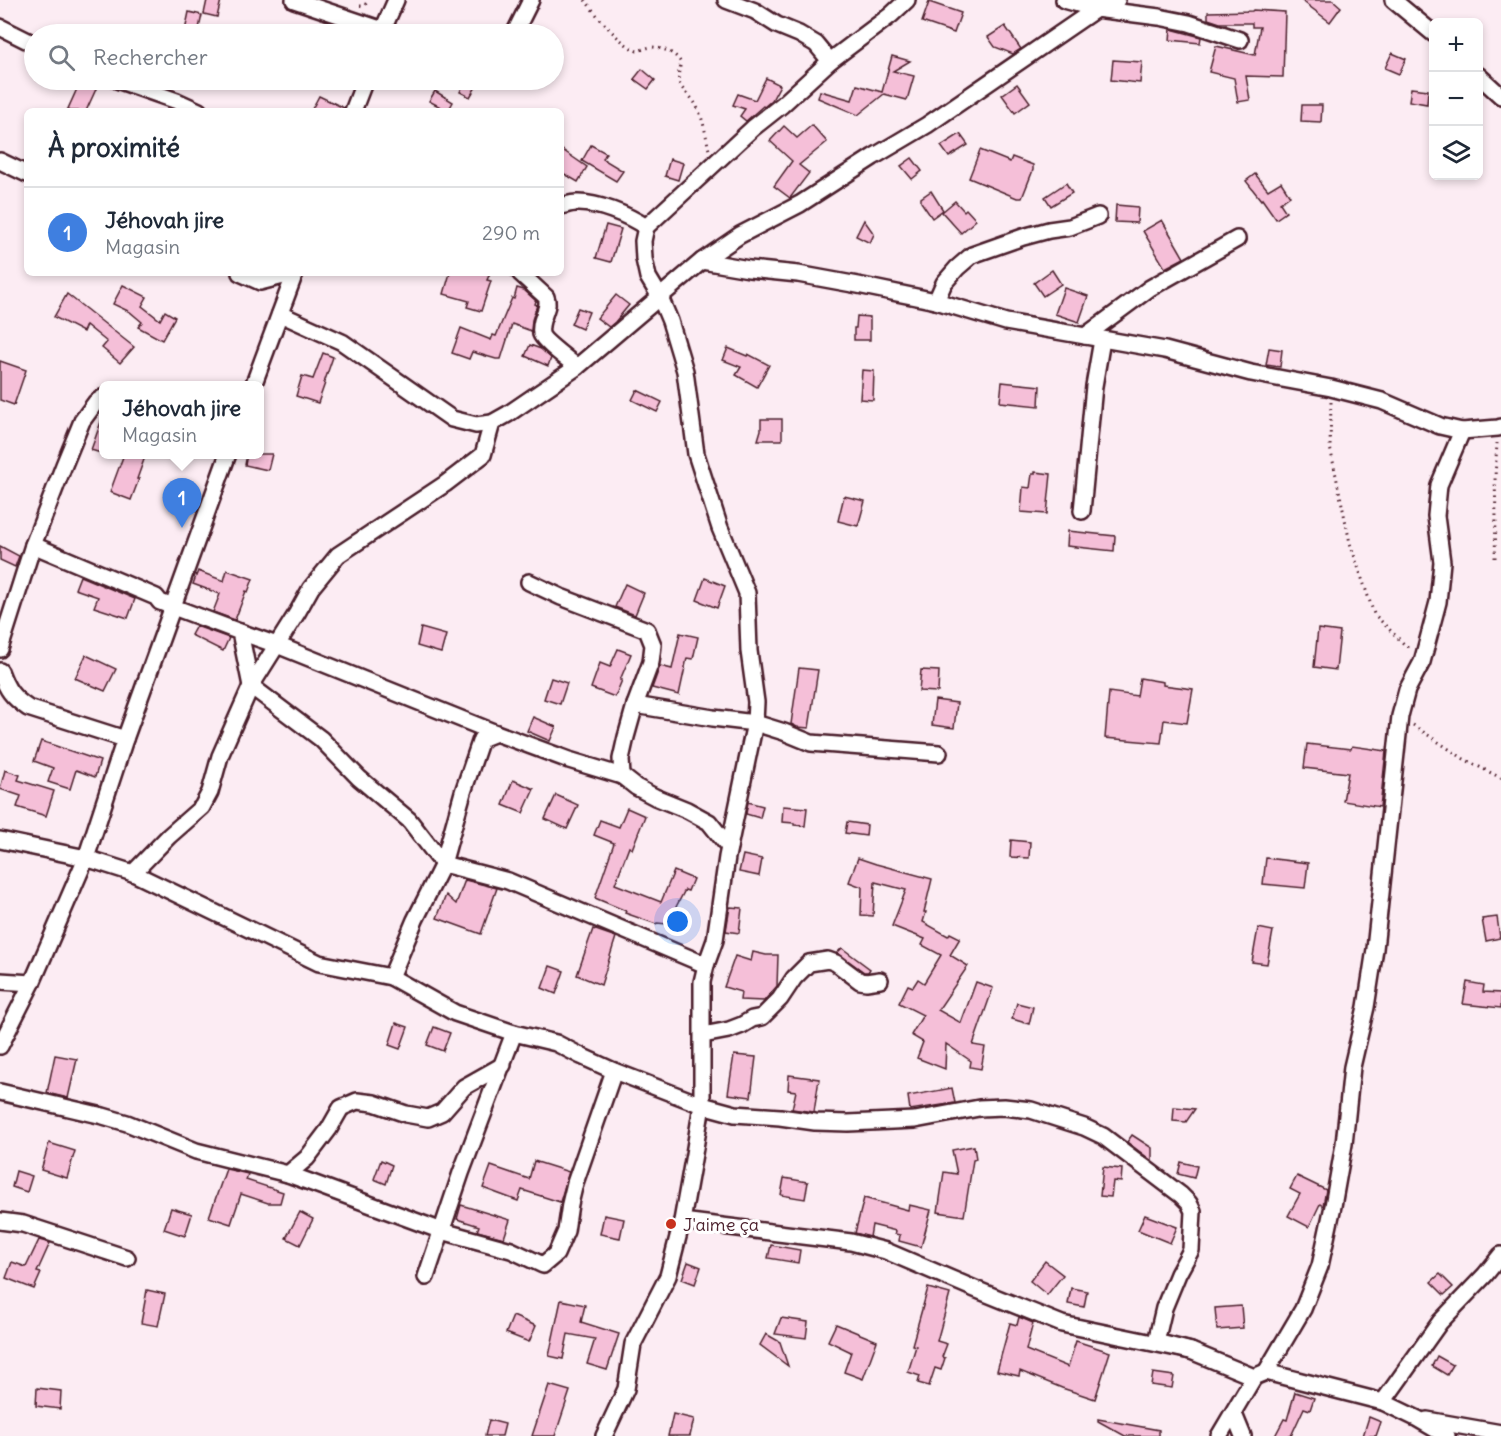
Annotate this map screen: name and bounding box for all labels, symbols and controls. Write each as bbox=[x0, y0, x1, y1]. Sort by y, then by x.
map controls bbox=[1429, 18, 1483, 180]
button: + bbox=[1429, 18, 1483, 72]
search box bbox=[24, 24, 564, 90]
icon: search bbox=[45, 41, 78, 74]
text: Rechercher bbox=[93, 43, 208, 71]
button: − bbox=[1429, 72, 1483, 126]
button: layers bbox=[1429, 126, 1483, 180]
text: À proximité bbox=[48, 131, 180, 164]
text: Jéhovah jire bbox=[105, 206, 224, 234]
text: 1 bbox=[64, 220, 71, 245]
text: 290 m bbox=[482, 220, 540, 245]
text: Magasin bbox=[105, 234, 180, 259]
popup bbox=[99, 381, 264, 459]
text: Jéhovah jire bbox=[122, 394, 241, 422]
text: Magasin bbox=[122, 422, 197, 447]
pin: 1 bbox=[162, 478, 201, 528]
your location bbox=[663, 907, 692, 936]
place label: J'aime ça bbox=[683, 1213, 759, 1236]
marker: J'aime ça bbox=[664, 1217, 678, 1231]

